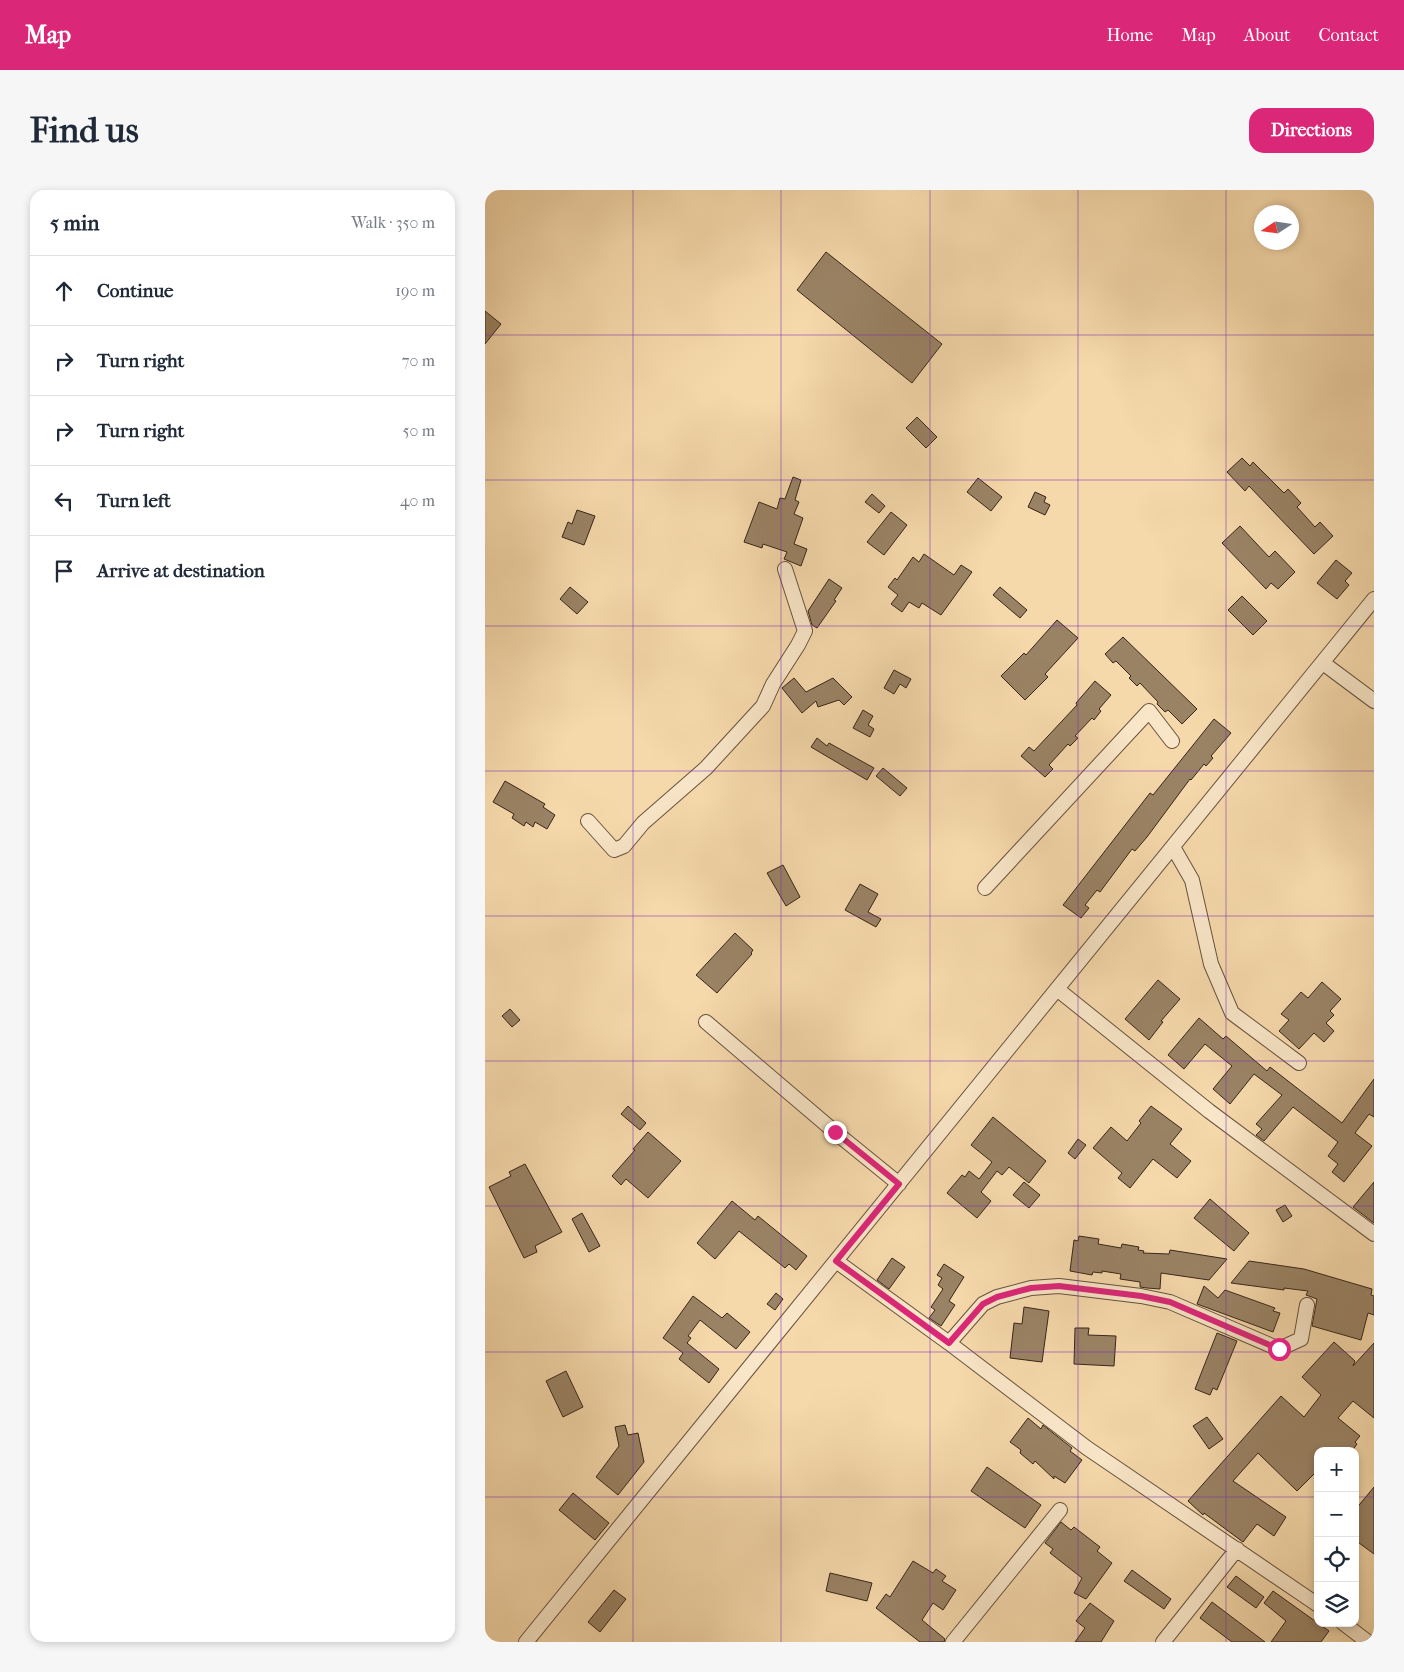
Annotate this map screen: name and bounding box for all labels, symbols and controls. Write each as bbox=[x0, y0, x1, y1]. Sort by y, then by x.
text: Map bbox=[25, 21, 71, 49]
text: Home bbox=[1106, 25, 1153, 46]
text: Map bbox=[1181, 25, 1216, 46]
text: About bbox=[1244, 25, 1290, 46]
text: Contact bbox=[1318, 25, 1379, 46]
button: Directions bbox=[1249, 108, 1374, 153]
text: Find us bbox=[30, 110, 139, 151]
north arrow bbox=[1254, 205, 1299, 250]
text: 5 min bbox=[50, 211, 99, 235]
text: Walk · 350 m bbox=[351, 213, 435, 232]
icon: ahead bbox=[50, 277, 78, 305]
text: Continue bbox=[97, 280, 173, 302]
text: 190 m bbox=[395, 281, 435, 300]
icon: right bbox=[50, 347, 78, 375]
text: Turn right bbox=[97, 350, 184, 372]
text: 70 m bbox=[402, 351, 435, 370]
icon: right bbox=[50, 417, 78, 445]
text: Turn right bbox=[97, 420, 184, 442]
text: 50 m bbox=[403, 421, 435, 440]
icon: left bbox=[50, 487, 78, 515]
text: Turn left bbox=[97, 490, 171, 512]
text: 40 m bbox=[400, 491, 435, 510]
icon: arrive bbox=[50, 557, 78, 585]
text: Arrive at destination bbox=[97, 560, 265, 582]
route end bbox=[824, 1121, 847, 1144]
route start bbox=[1268, 1338, 1291, 1361]
map controls bbox=[1314, 1447, 1359, 1627]
button: + bbox=[1314, 1447, 1359, 1492]
button: − bbox=[1314, 1492, 1359, 1537]
button: locate bbox=[1314, 1537, 1359, 1582]
button: layers bbox=[1314, 1582, 1359, 1627]

